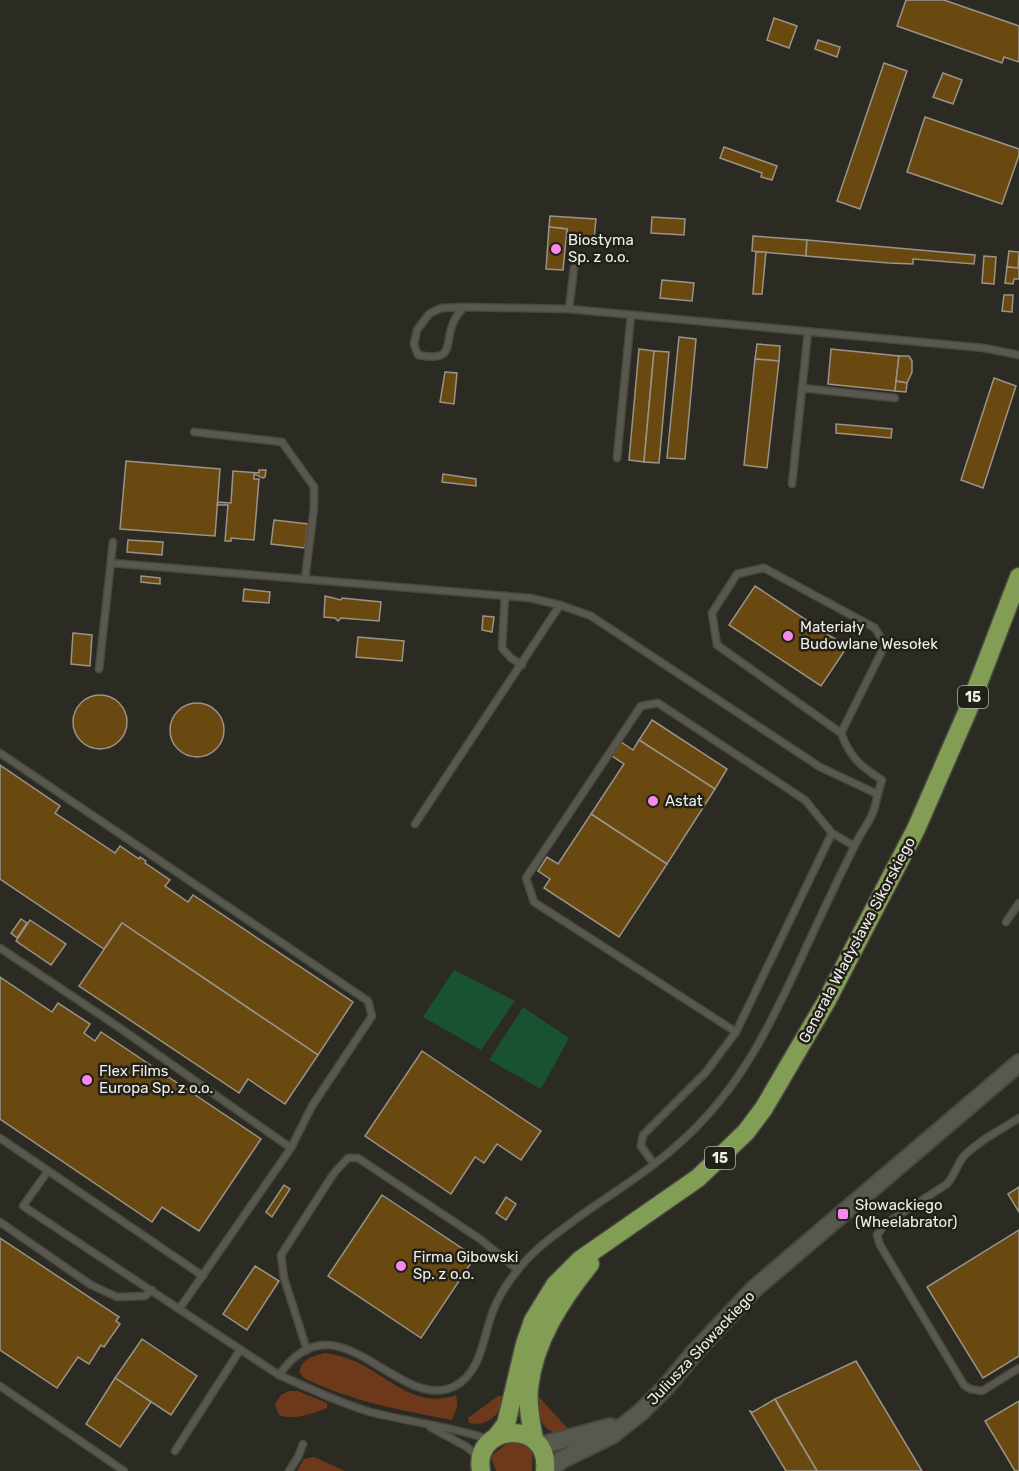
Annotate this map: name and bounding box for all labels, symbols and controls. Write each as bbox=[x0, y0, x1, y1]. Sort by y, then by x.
place label: Biostyma Sp. z o.o. bbox=[568, 231, 634, 266]
marker: Biostyma Sp. z o.o. bbox=[549, 242, 563, 256]
place label: Materiały Budowlane Wesołek bbox=[800, 618, 938, 653]
marker: Materiały Budowlane Wesołek bbox=[781, 629, 795, 643]
road number: 15 bbox=[958, 686, 988, 708]
place label: Astat bbox=[665, 792, 703, 810]
marker: Astat bbox=[646, 794, 660, 808]
street label: Generała Władysława Sikorskiego bbox=[795, 834, 919, 1046]
place label: Flex Films Europa Sp. z o.o. bbox=[99, 1062, 213, 1097]
marker: Flex Films Europa Sp. z o.o. bbox=[80, 1073, 94, 1087]
road number: 15 bbox=[705, 1147, 735, 1169]
place label: Słowackiego (Wheelabrator) bbox=[855, 1196, 957, 1231]
marker: Słowackiego (Wheelabrator) bbox=[836, 1207, 850, 1221]
place label: Firma Gibowski Sp. z o.o. bbox=[413, 1248, 518, 1283]
marker: Firma Gibowski Sp. z o.o. bbox=[394, 1259, 408, 1273]
street label: Juliusza Słowackiego bbox=[643, 1287, 759, 1409]

